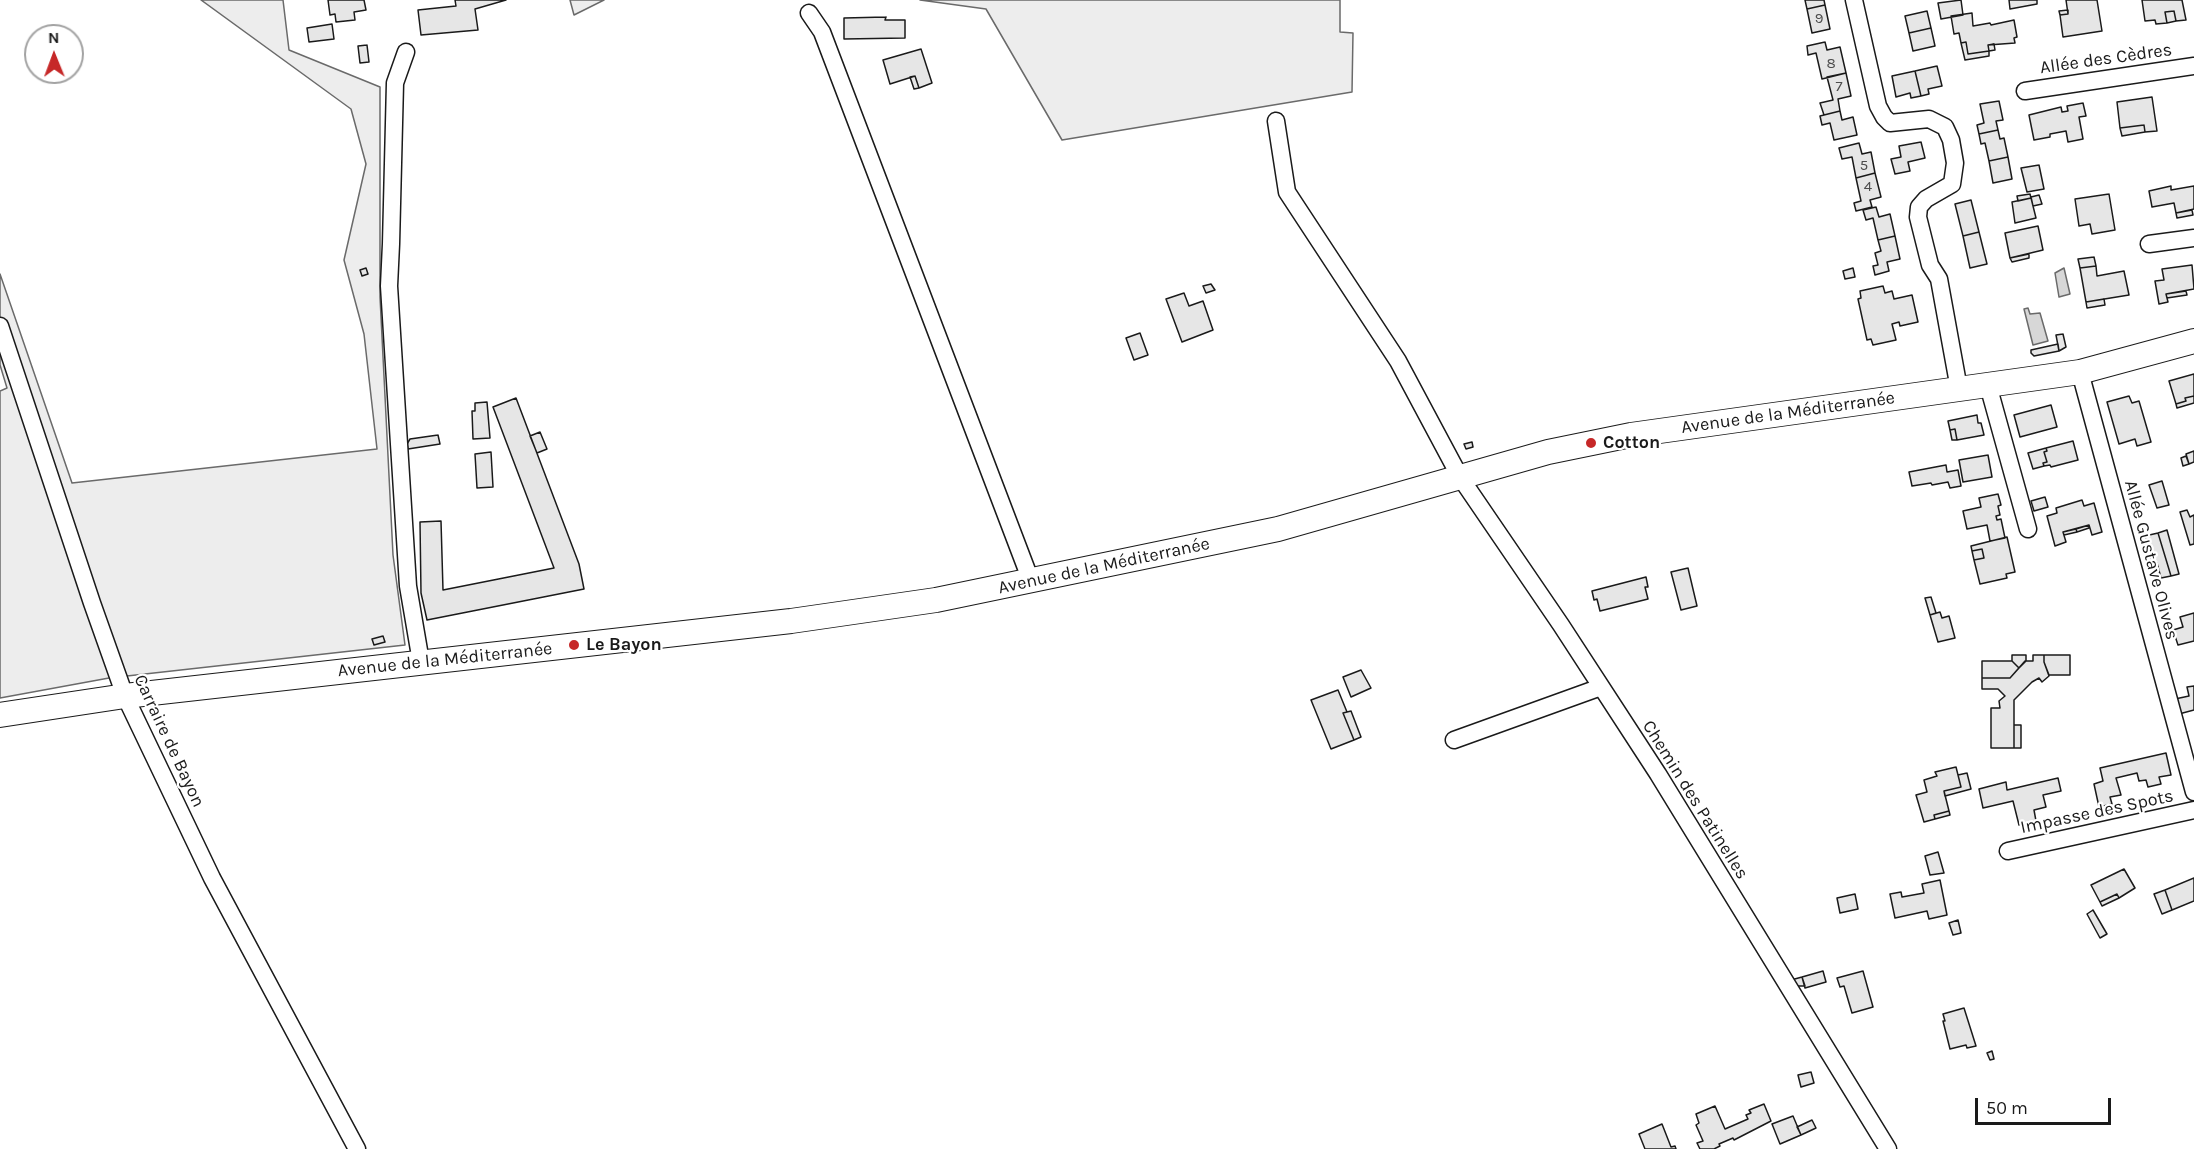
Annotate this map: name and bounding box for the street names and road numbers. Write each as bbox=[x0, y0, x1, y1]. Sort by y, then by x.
street label: Allée des Cèdres bbox=[2039, 39, 2173, 79]
street label: Avenue de la Méditerranée bbox=[1680, 387, 1896, 439]
street label: Allée Gustave Olives bbox=[2119, 478, 2183, 642]
street label: Avenue de la Méditerranée bbox=[996, 533, 1212, 599]
street label: Avenue de la Méditerranée bbox=[337, 638, 553, 682]
street label: Carraire de Bayon bbox=[129, 671, 209, 811]
street label: Chemin des Patinelles bbox=[1637, 717, 1753, 883]
street label: Impasse des Spots bbox=[2019, 785, 2175, 839]

